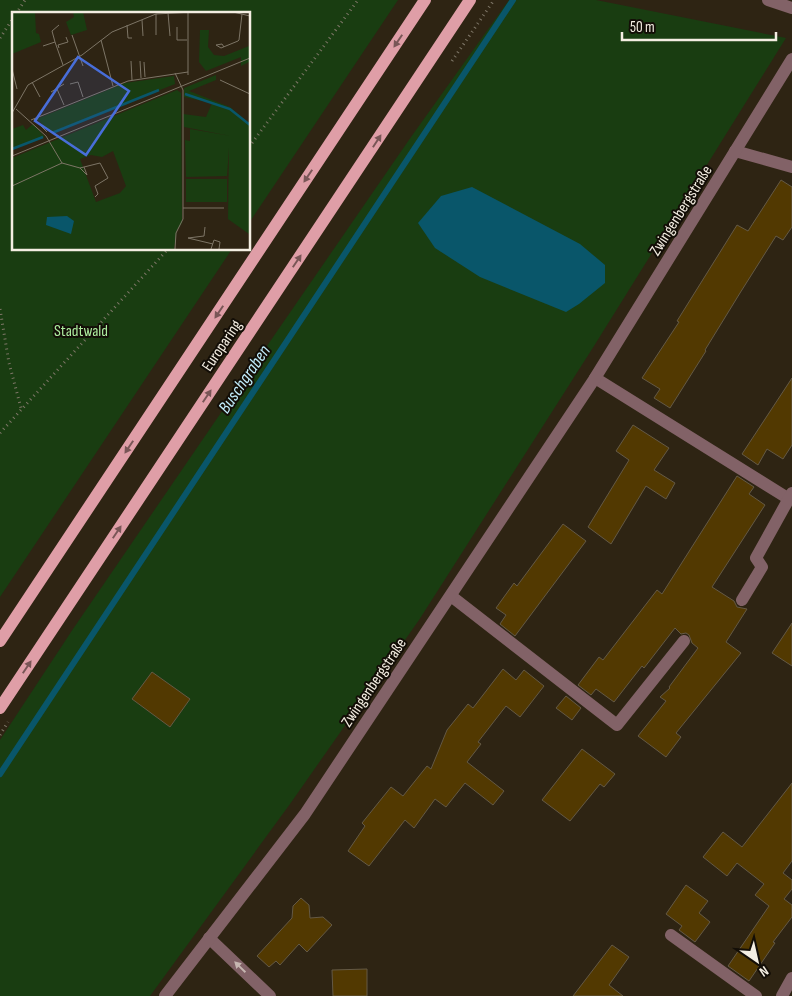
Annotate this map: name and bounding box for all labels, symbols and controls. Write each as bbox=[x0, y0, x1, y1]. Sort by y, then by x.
scale bar bbox=[622, 10, 776, 42]
inset map bbox=[12, 12, 250, 250]
text: 50 m bbox=[630, 18, 655, 37]
one-way arrow bbox=[393, 34, 403, 47]
one-way arrow bbox=[372, 134, 381, 147]
street label: Zwingenbergstraße bbox=[646, 162, 717, 259]
one-way arrow bbox=[303, 169, 313, 183]
one-way arrow bbox=[292, 254, 302, 268]
one-way arrow bbox=[214, 305, 223, 318]
street label: Europaring bbox=[198, 317, 246, 375]
park label: Stadtwald bbox=[54, 322, 108, 341]
water label: Buschgraben bbox=[214, 341, 275, 417]
one-way arrow bbox=[202, 390, 212, 403]
one-way arrow bbox=[124, 440, 134, 454]
one-way arrow bbox=[112, 525, 122, 539]
street label: Zwingenbergstraße bbox=[338, 635, 411, 731]
one-way arrow bbox=[22, 660, 32, 674]
north arrow bbox=[732, 936, 782, 986]
one-way arrow bbox=[234, 961, 246, 973]
text: N bbox=[756, 962, 772, 981]

